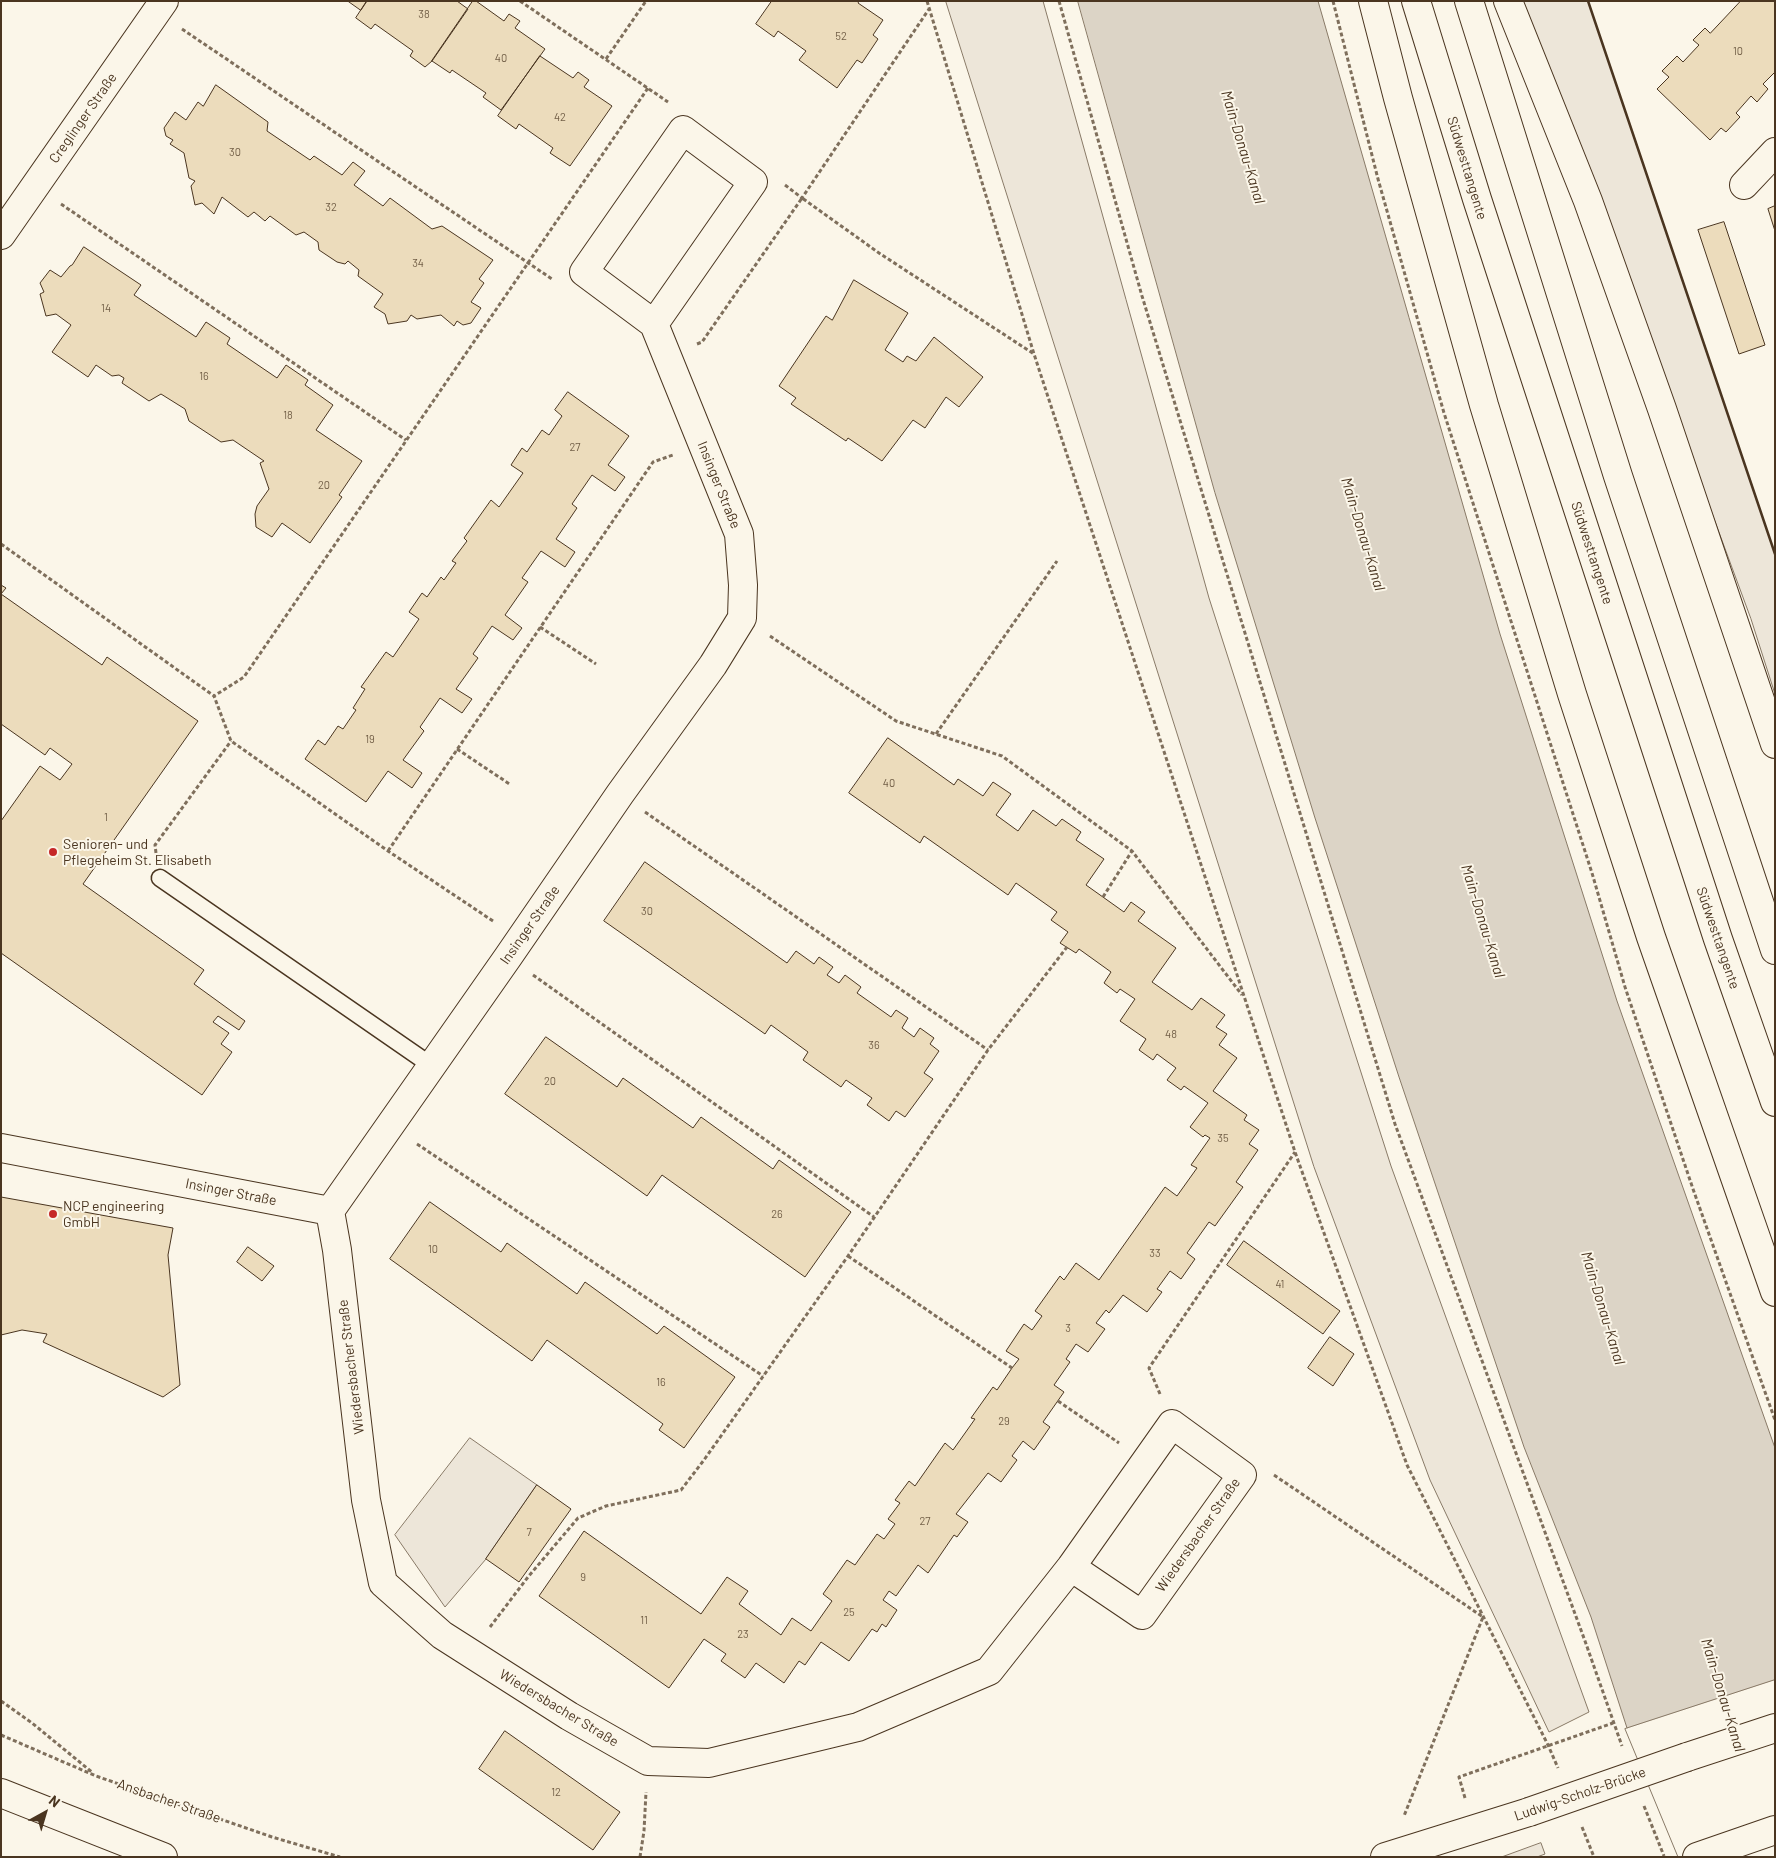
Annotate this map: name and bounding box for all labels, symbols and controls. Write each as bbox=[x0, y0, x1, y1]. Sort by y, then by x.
house number: 38 bbox=[418, 7, 430, 21]
house number: 52 bbox=[835, 29, 847, 43]
house number: 10 bbox=[1733, 44, 1743, 58]
house number: 40 bbox=[495, 51, 507, 65]
street label: Creglinger Straße bbox=[46, 70, 120, 166]
water label: Main-Donau-Kanal bbox=[1217, 88, 1269, 206]
house number: 42 bbox=[554, 110, 566, 124]
street label: Südwesttangente bbox=[1443, 114, 1491, 222]
house number: 30 bbox=[229, 145, 241, 159]
house number: 32 bbox=[325, 200, 337, 214]
house number: 34 bbox=[412, 256, 424, 270]
house number: 14 bbox=[101, 301, 111, 315]
house number: 16 bbox=[199, 369, 209, 383]
house number: 18 bbox=[283, 408, 293, 422]
street label: Insinger Straße bbox=[694, 439, 744, 531]
house number: 27 bbox=[569, 440, 581, 454]
water label: Main-Donau-Kanal bbox=[1337, 475, 1389, 593]
house number: 20 bbox=[318, 478, 330, 492]
street label: Südwesttangente bbox=[1567, 500, 1617, 606]
house number: 19 bbox=[365, 732, 375, 746]
house number: 40 bbox=[883, 776, 895, 790]
house number: 1 bbox=[104, 810, 108, 824]
place label: Senioren- und Pflegeheim St. Elisabeth bbox=[63, 836, 211, 869]
marker: Senioren- und Pflegeheim St. Elisabeth bbox=[47, 846, 59, 858]
water label: Main-Donau-Kanal bbox=[1457, 862, 1509, 980]
street label: Insinger Straße bbox=[497, 882, 563, 968]
street label: Südwesttangente bbox=[1693, 885, 1743, 991]
house number: 30 bbox=[641, 904, 653, 918]
house number: 48 bbox=[1165, 1027, 1177, 1041]
house number: 36 bbox=[868, 1038, 880, 1052]
house number: 20 bbox=[544, 1074, 556, 1088]
house number: 35 bbox=[1217, 1131, 1229, 1145]
street label: Insinger Straße bbox=[184, 1175, 278, 1209]
place label: NCP engineering GmbH bbox=[63, 1198, 164, 1230]
house number: 26 bbox=[771, 1207, 783, 1221]
marker: NCP engineering GmbH bbox=[47, 1208, 59, 1220]
house number: 10 bbox=[428, 1242, 438, 1256]
house number: 33 bbox=[1149, 1246, 1161, 1260]
water label: Main-Donau-Kanal bbox=[1577, 1249, 1629, 1367]
house number: 41 bbox=[1276, 1277, 1284, 1291]
street label: Wiedersbacher Straße bbox=[334, 1299, 368, 1435]
house number: 3 bbox=[1065, 1321, 1071, 1335]
house number: 16 bbox=[656, 1375, 666, 1389]
house number: 29 bbox=[998, 1414, 1010, 1428]
street label: Wiedersbacher Straße bbox=[1152, 1475, 1244, 1595]
house number: 27 bbox=[919, 1514, 931, 1528]
house number: 7 bbox=[526, 1525, 532, 1539]
house number: 9 bbox=[580, 1570, 586, 1584]
house number: 25 bbox=[843, 1605, 855, 1619]
house number: 11 bbox=[640, 1613, 648, 1627]
house number: 23 bbox=[737, 1627, 749, 1641]
water label: Main-Donau-Kanal bbox=[1697, 1636, 1749, 1754]
street label: Wiedersbacher Straße bbox=[496, 1666, 622, 1750]
street label: Ludwig-Scholz-Brücke bbox=[1512, 1764, 1648, 1824]
street label: Ansbacher Straße bbox=[115, 1775, 223, 1827]
house number: 12 bbox=[551, 1785, 561, 1799]
north arrow bbox=[20, 1788, 70, 1838]
text: N bbox=[46, 1791, 64, 1810]

